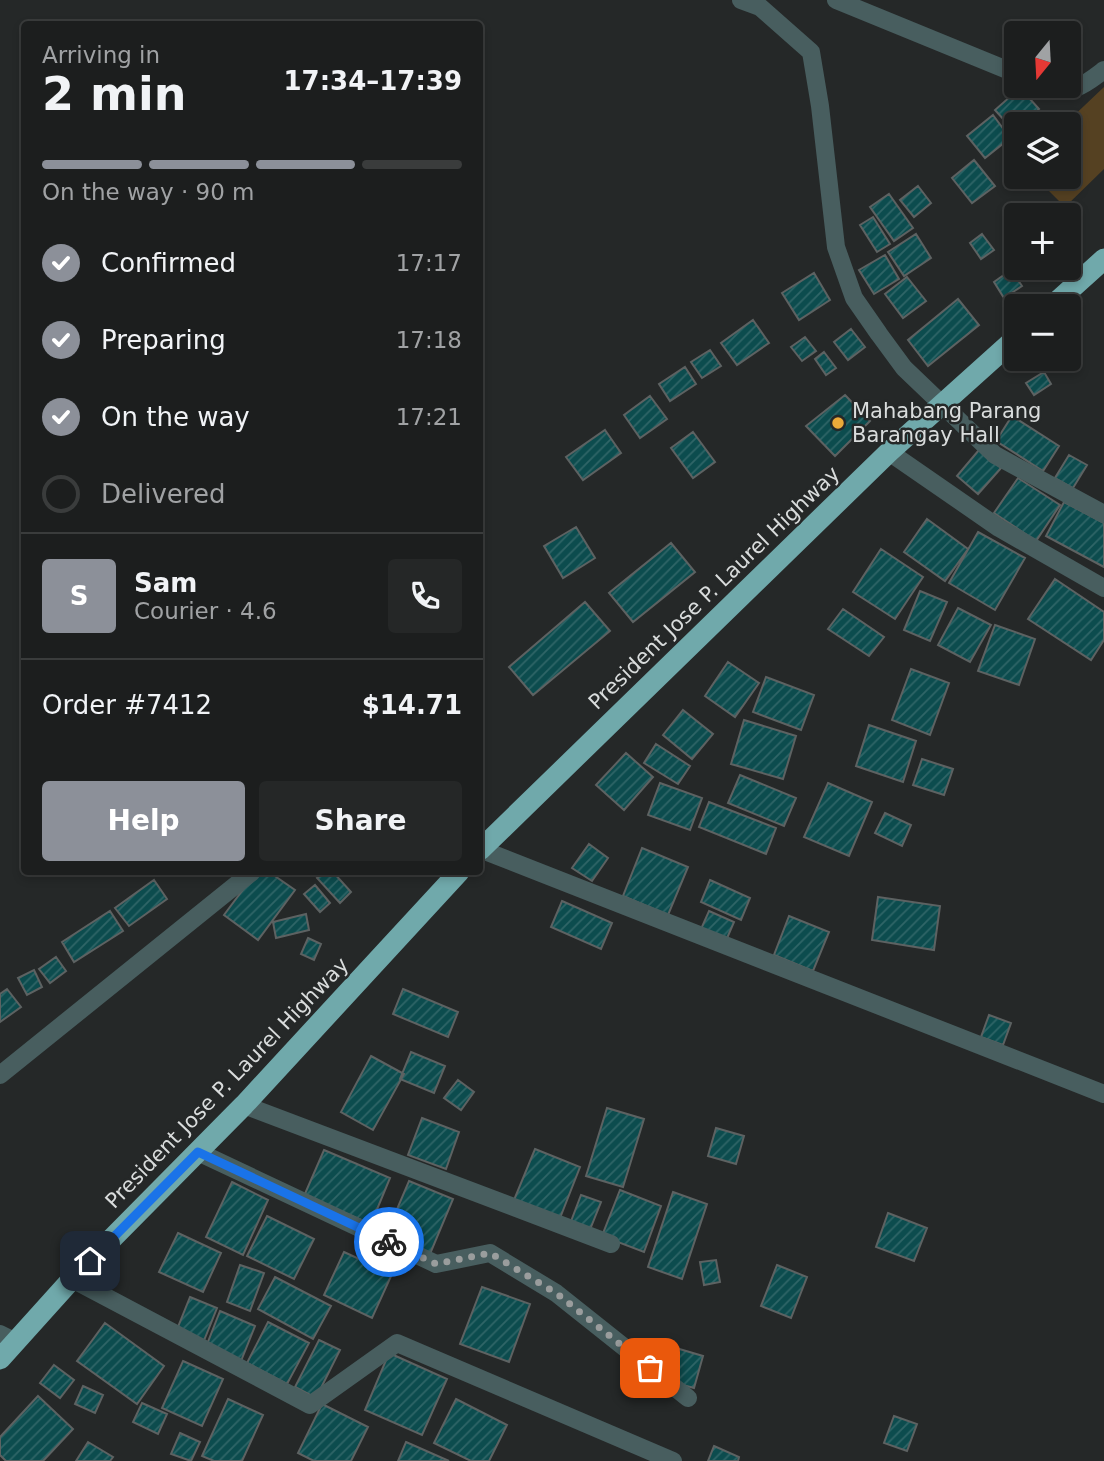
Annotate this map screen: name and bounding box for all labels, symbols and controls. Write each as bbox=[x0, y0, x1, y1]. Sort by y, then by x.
north arrow bbox=[1004, 21, 1082, 98]
map controls bbox=[1004, 21, 1081, 371]
text: Arriving in bbox=[42, 42, 160, 68]
text: 17:34–17:39 bbox=[283, 66, 462, 96]
text: 2 min bbox=[42, 67, 186, 121]
button: layers bbox=[1004, 112, 1081, 189]
text: On the way · 90 m bbox=[42, 179, 254, 205]
button: + bbox=[1004, 203, 1081, 280]
icon: check bbox=[42, 244, 80, 282]
text: Confirmed bbox=[101, 248, 236, 278]
text: 17:17 bbox=[396, 250, 462, 276]
button: − bbox=[1004, 294, 1081, 371]
icon: check bbox=[42, 321, 80, 359]
text: Preparing bbox=[101, 325, 226, 355]
text: 17:18 bbox=[396, 327, 462, 353]
icon: check bbox=[42, 398, 80, 436]
place label: Mahabang Parang Barangay Hall bbox=[852, 399, 1041, 447]
text: On the way bbox=[101, 402, 250, 432]
text: 17:21 bbox=[396, 404, 462, 430]
marker: Mahabang Parang Barangay Hall bbox=[830, 415, 846, 431]
street label: President Jose P. Laurel Highway bbox=[584, 462, 844, 714]
text: Delivered bbox=[101, 479, 225, 509]
button: phone bbox=[388, 559, 462, 633]
text: Sam bbox=[134, 568, 197, 598]
text: S bbox=[70, 581, 88, 611]
text: Courier · 4.6 bbox=[134, 598, 277, 624]
text: Order #7412 bbox=[42, 690, 212, 720]
text: $14.71 bbox=[362, 690, 462, 720]
button: Help bbox=[42, 781, 245, 861]
button: Share bbox=[259, 781, 462, 861]
street label: President Jose P. Laurel Highway bbox=[101, 953, 353, 1213]
courier bbox=[354, 1207, 424, 1277]
icon: bike bbox=[370, 1223, 408, 1261]
pin bbox=[60, 1231, 120, 1291]
icon: home bbox=[71, 1242, 109, 1280]
pin bbox=[620, 1338, 680, 1398]
icon: bag bbox=[631, 1349, 669, 1387]

